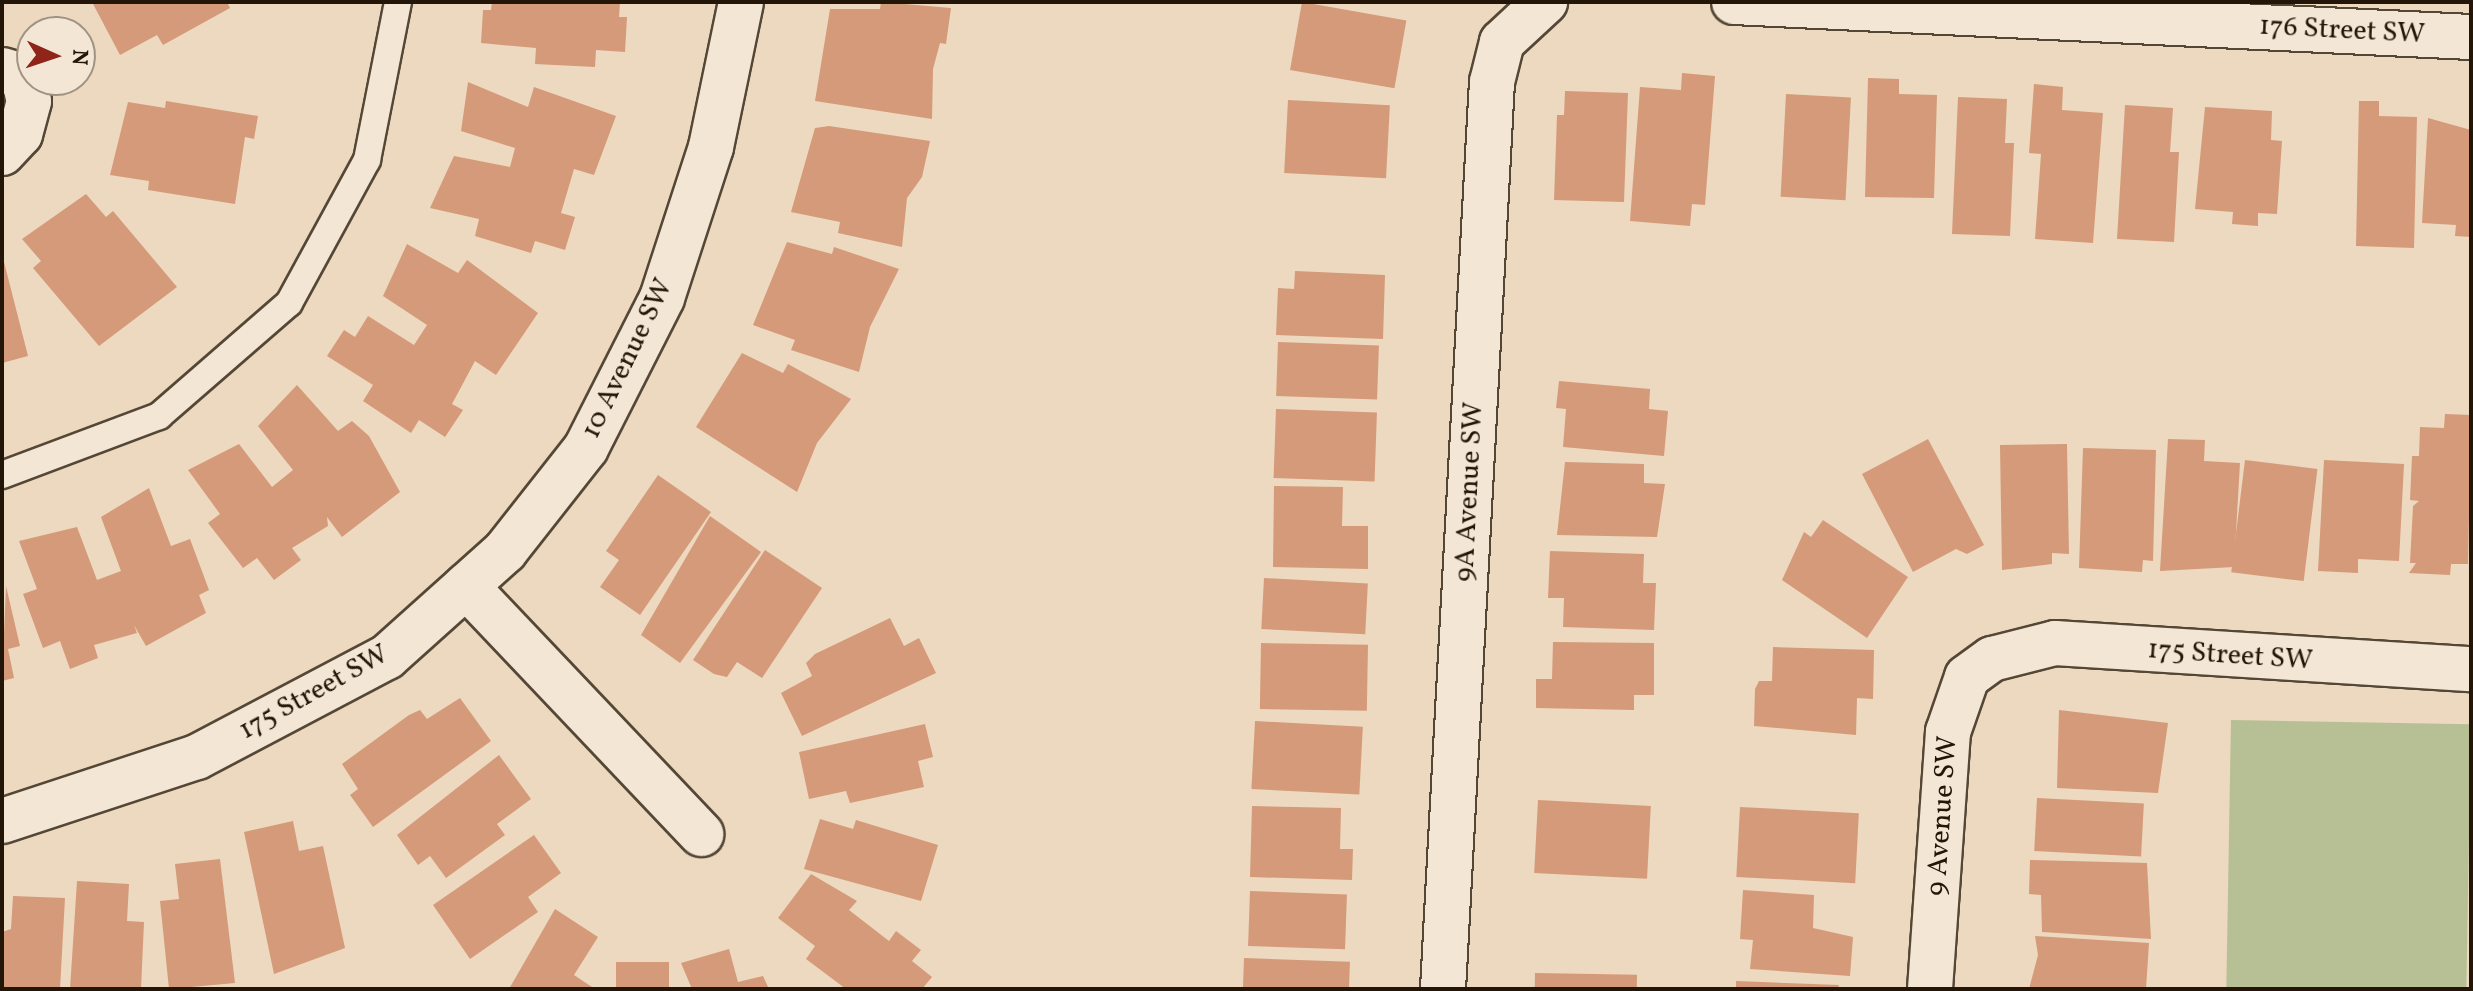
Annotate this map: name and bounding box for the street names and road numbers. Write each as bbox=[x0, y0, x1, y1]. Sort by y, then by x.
street label: 176 Street SW bbox=[2258, 10, 2426, 52]
street label: 10 Avenue SW bbox=[575, 274, 681, 444]
street label: 9A Avenue SW bbox=[1449, 401, 1491, 583]
street label: 175 Street SW bbox=[2146, 633, 2314, 679]
street label: 175 Street SW bbox=[233, 638, 395, 748]
street label: 9 Avenue SW bbox=[1921, 735, 1965, 897]

